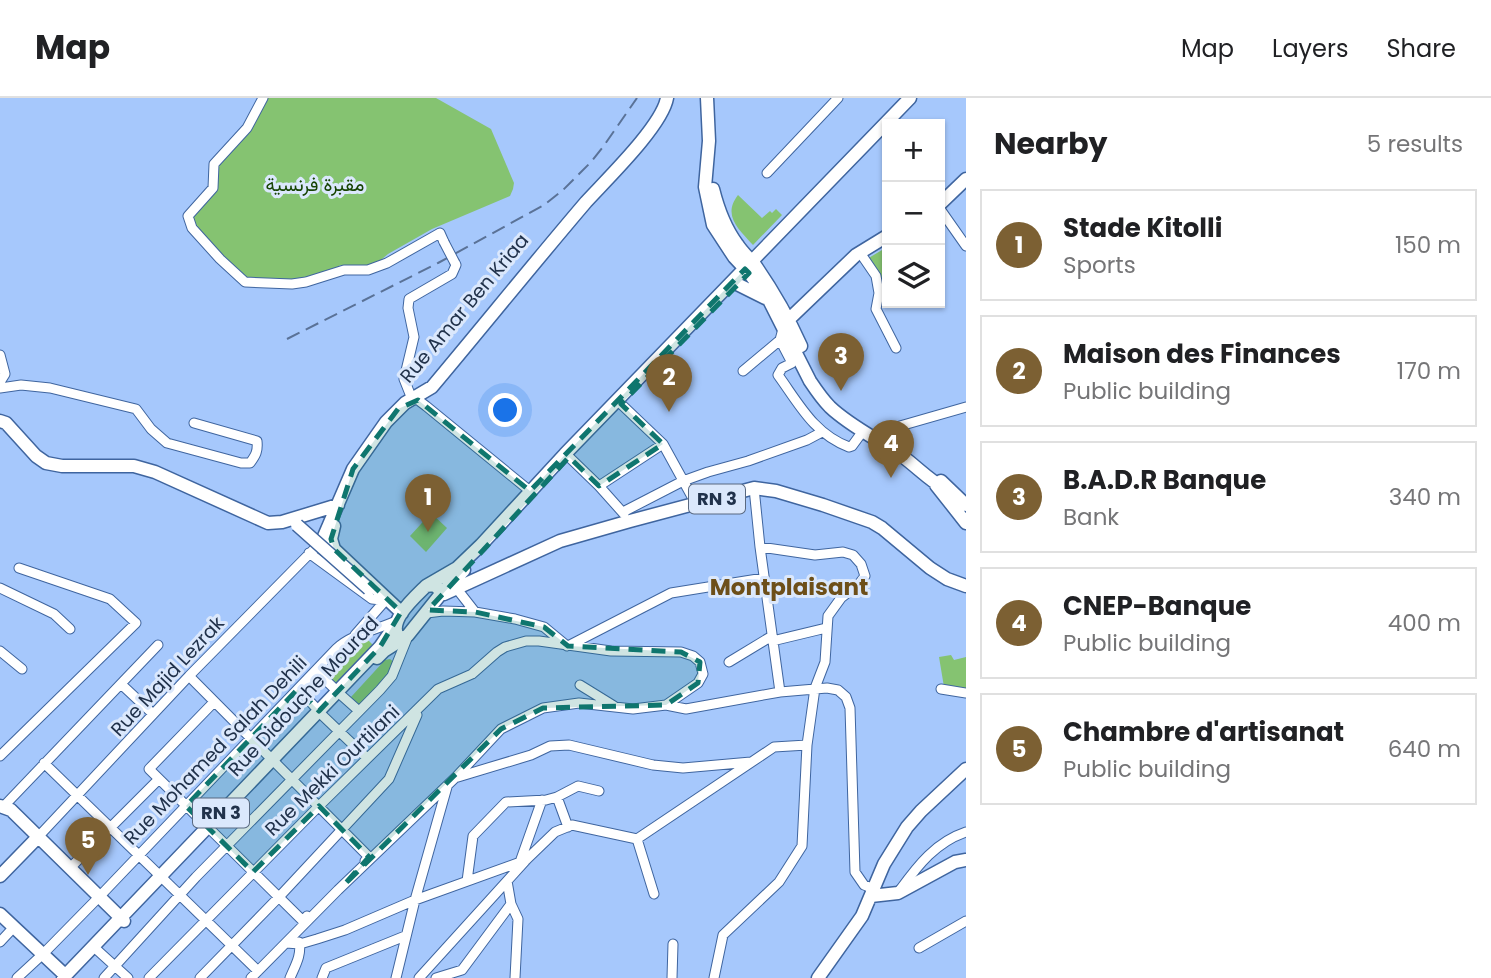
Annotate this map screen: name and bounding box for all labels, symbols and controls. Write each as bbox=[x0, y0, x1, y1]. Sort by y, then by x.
text: Map bbox=[35, 24, 110, 71]
text: Map bbox=[1181, 32, 1234, 65]
text: Layers bbox=[1272, 32, 1348, 65]
text: Share bbox=[1386, 32, 1456, 65]
map controls bbox=[882, 119, 945, 308]
button: + bbox=[882, 119, 945, 182]
text: Nearby bbox=[994, 122, 1108, 165]
text: 5 results bbox=[1367, 128, 1463, 160]
park label: مقبرة فرنسية bbox=[266, 171, 364, 198]
button: − bbox=[882, 182, 945, 245]
text: Stade Kitolli bbox=[1063, 210, 1222, 246]
street label: Rue Amar Ben Kriaa bbox=[394, 228, 535, 389]
text: 1 bbox=[1015, 229, 1023, 261]
text: 150 m bbox=[1395, 229, 1461, 261]
button: layers bbox=[882, 245, 945, 308]
text: Sports bbox=[1063, 249, 1136, 281]
pin: 3 bbox=[818, 333, 864, 391]
text: Maison des Finances bbox=[1063, 336, 1341, 372]
pin: 2 bbox=[646, 354, 692, 412]
text: 2 bbox=[1012, 355, 1026, 387]
text: 170 m bbox=[1397, 355, 1461, 387]
text: Public building bbox=[1063, 375, 1231, 407]
your location bbox=[488, 393, 522, 427]
pin: 4 bbox=[868, 420, 914, 478]
text: B.A.D.R Banque bbox=[1063, 462, 1266, 498]
pin: 1 bbox=[405, 474, 451, 532]
text: 3 bbox=[1012, 481, 1026, 513]
text: 340 m bbox=[1389, 481, 1461, 513]
road number: RN 3 bbox=[689, 484, 745, 514]
text: Bank bbox=[1063, 501, 1119, 533]
district label: Montplaisant bbox=[710, 571, 868, 603]
text: CNEP-Banque bbox=[1063, 588, 1251, 624]
text: 4 bbox=[1011, 607, 1027, 639]
text: 400 m bbox=[1388, 607, 1461, 639]
street label: Rue Majid Lezrak bbox=[104, 610, 230, 742]
street label: Rue Didouche Mourad bbox=[222, 610, 385, 782]
text: Public building bbox=[1063, 627, 1231, 659]
street label: Rue Mohamed Salah Dehili bbox=[118, 650, 313, 851]
street label: Rue Mekki Ourtilani bbox=[259, 699, 406, 842]
text: Chambre d'artisanat bbox=[1063, 714, 1344, 750]
text: 5 bbox=[1012, 733, 1026, 765]
text: 640 m bbox=[1388, 733, 1461, 765]
text: Public building bbox=[1063, 753, 1231, 785]
road number: RN 3 bbox=[193, 798, 249, 828]
pin: 5 bbox=[65, 817, 111, 875]

